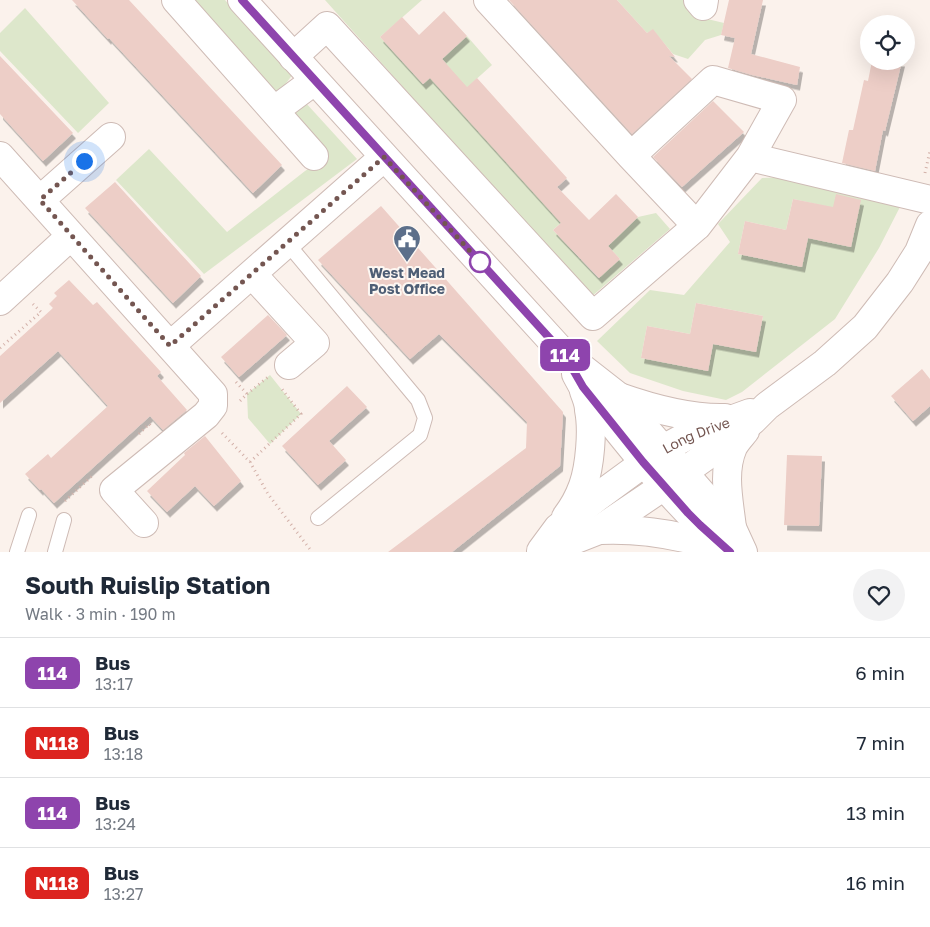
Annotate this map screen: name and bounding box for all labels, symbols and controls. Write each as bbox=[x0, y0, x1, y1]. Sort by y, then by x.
map controls bbox=[860, 15, 915, 70]
button: locate bbox=[860, 15, 915, 70]
your location bbox=[72, 149, 97, 174]
public building icon: West Mead Post Office bbox=[392, 224, 422, 263]
unlabelled marker bbox=[469, 251, 491, 273]
place label: West Mead Post Office bbox=[369, 264, 445, 297]
line badge: 114 bbox=[536, 339, 594, 371]
text: 114 bbox=[550, 344, 580, 366]
street label: Long Drive bbox=[659, 413, 732, 456]
button: heart bbox=[853, 569, 905, 621]
text: South Ruislip Station bbox=[25, 570, 270, 599]
text: Walk · 3 min · 190 m bbox=[25, 604, 176, 624]
text: Bus bbox=[95, 651, 130, 674]
text: 6 min bbox=[855, 661, 905, 684]
text: 114 bbox=[38, 662, 67, 684]
text: 13:17 bbox=[95, 674, 133, 694]
text: Bus bbox=[104, 721, 139, 744]
text: 7 min bbox=[857, 731, 905, 754]
text: N118 bbox=[35, 732, 79, 754]
text: 13:18 bbox=[104, 744, 143, 764]
text: Bus bbox=[95, 791, 130, 814]
text: 13 min bbox=[846, 801, 905, 824]
text: 114 bbox=[38, 802, 67, 824]
text: 13:24 bbox=[95, 814, 136, 834]
text: Bus bbox=[104, 861, 139, 884]
text: 16 min bbox=[846, 871, 905, 894]
text: N118 bbox=[35, 872, 79, 894]
text: 13:27 bbox=[104, 884, 143, 904]

